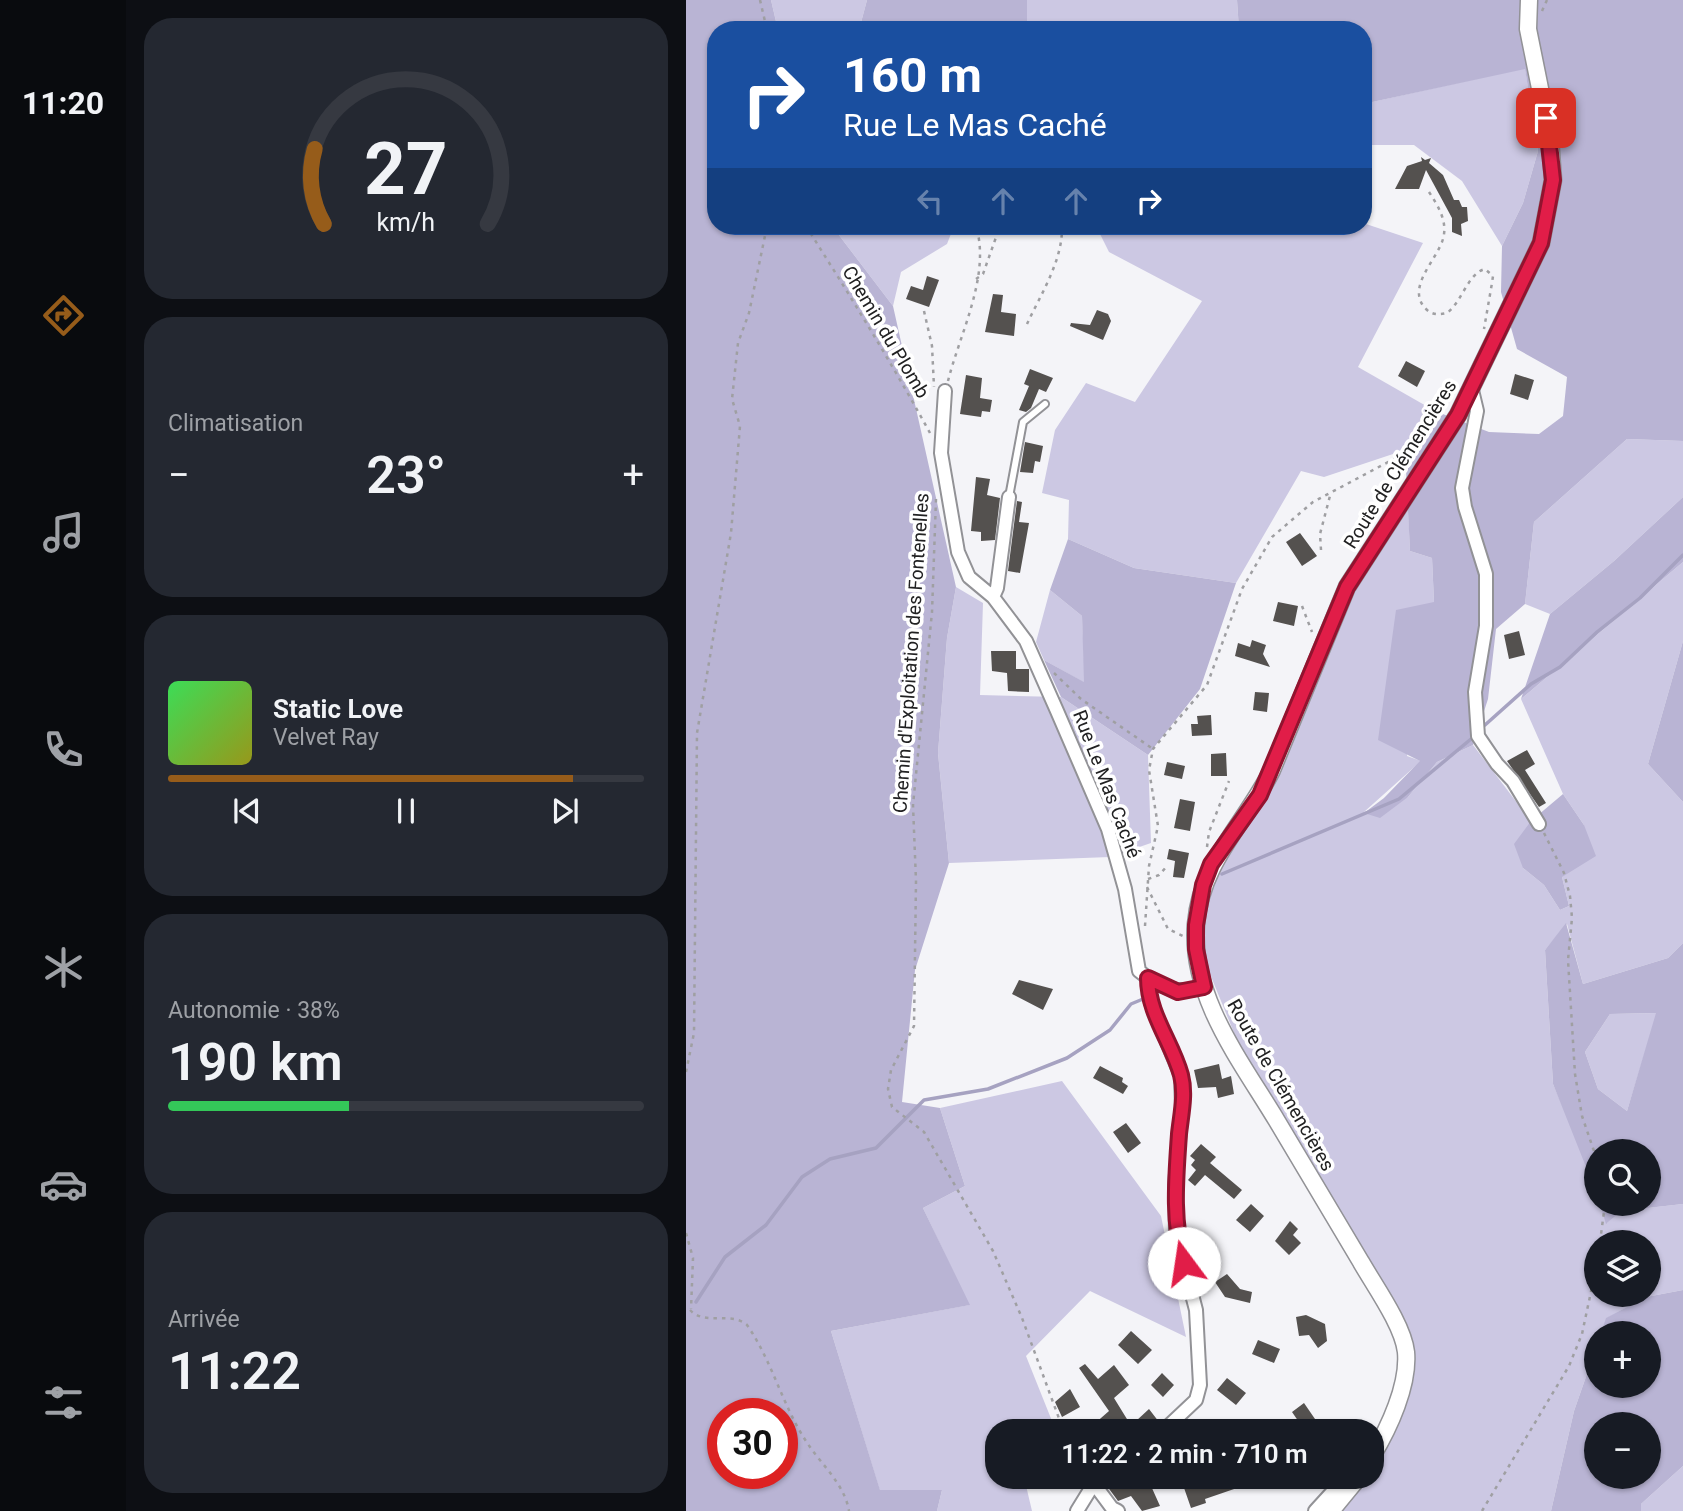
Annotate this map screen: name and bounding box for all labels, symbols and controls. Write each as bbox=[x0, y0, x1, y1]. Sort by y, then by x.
text: 160 m bbox=[843, 47, 982, 104]
icon: right bbox=[728, 49, 819, 140]
text: 11:20 bbox=[22, 84, 104, 122]
pin bbox=[1516, 88, 1576, 148]
icon: arrive bbox=[1527, 99, 1565, 137]
text: Rue Le Mas Caché bbox=[843, 106, 1107, 144]
text: 27 bbox=[364, 127, 448, 213]
icon: left bbox=[911, 182, 949, 220]
icon: ahead bbox=[984, 182, 1022, 220]
icon: ahead bbox=[1057, 182, 1095, 220]
icon: right bbox=[1130, 182, 1168, 220]
text: km/h bbox=[377, 208, 435, 237]
street label: Chemin du Plomb bbox=[837, 262, 935, 402]
icon: directions bbox=[39, 291, 88, 340]
street label: Route de Clémencières bbox=[1339, 375, 1461, 553]
text: Climatisation bbox=[168, 410, 303, 437]
text: 23° bbox=[366, 445, 446, 506]
text: − bbox=[168, 453, 190, 497]
text: + bbox=[622, 453, 644, 497]
street label: Chemin d'Exploitation des Fontenelles bbox=[888, 492, 934, 814]
icon: music bbox=[39, 508, 88, 557]
text: Static Love bbox=[273, 694, 403, 724]
street label: Rue Le Mas Caché bbox=[1068, 707, 1146, 861]
text: Velvet Ray bbox=[273, 724, 379, 751]
icon: phone bbox=[39, 725, 88, 774]
icon: previous bbox=[228, 792, 266, 830]
icon: pause bbox=[387, 792, 425, 830]
icon: next bbox=[546, 792, 584, 830]
icon: climate bbox=[39, 943, 88, 992]
street label: Route de Clémencières bbox=[1222, 995, 1340, 1175]
text: Autonomie · 38% bbox=[168, 997, 340, 1024]
text: 190 km bbox=[168, 1032, 343, 1093]
map controls bbox=[1584, 1139, 1661, 1489]
button: search bbox=[1584, 1139, 1661, 1216]
icon: car bbox=[39, 1160, 88, 1209]
position arrow bbox=[1147, 1226, 1221, 1300]
button: layers bbox=[1584, 1230, 1661, 1307]
text: Arrivée bbox=[168, 1306, 240, 1333]
button: + bbox=[1584, 1321, 1661, 1398]
text: 11:22 bbox=[168, 1341, 301, 1402]
icon: filters bbox=[39, 1378, 88, 1427]
speed limit sign: 30 bbox=[707, 1398, 798, 1489]
button: − bbox=[1584, 1412, 1661, 1489]
text: 11:22 · 2 min · 710 m bbox=[1061, 1439, 1308, 1469]

